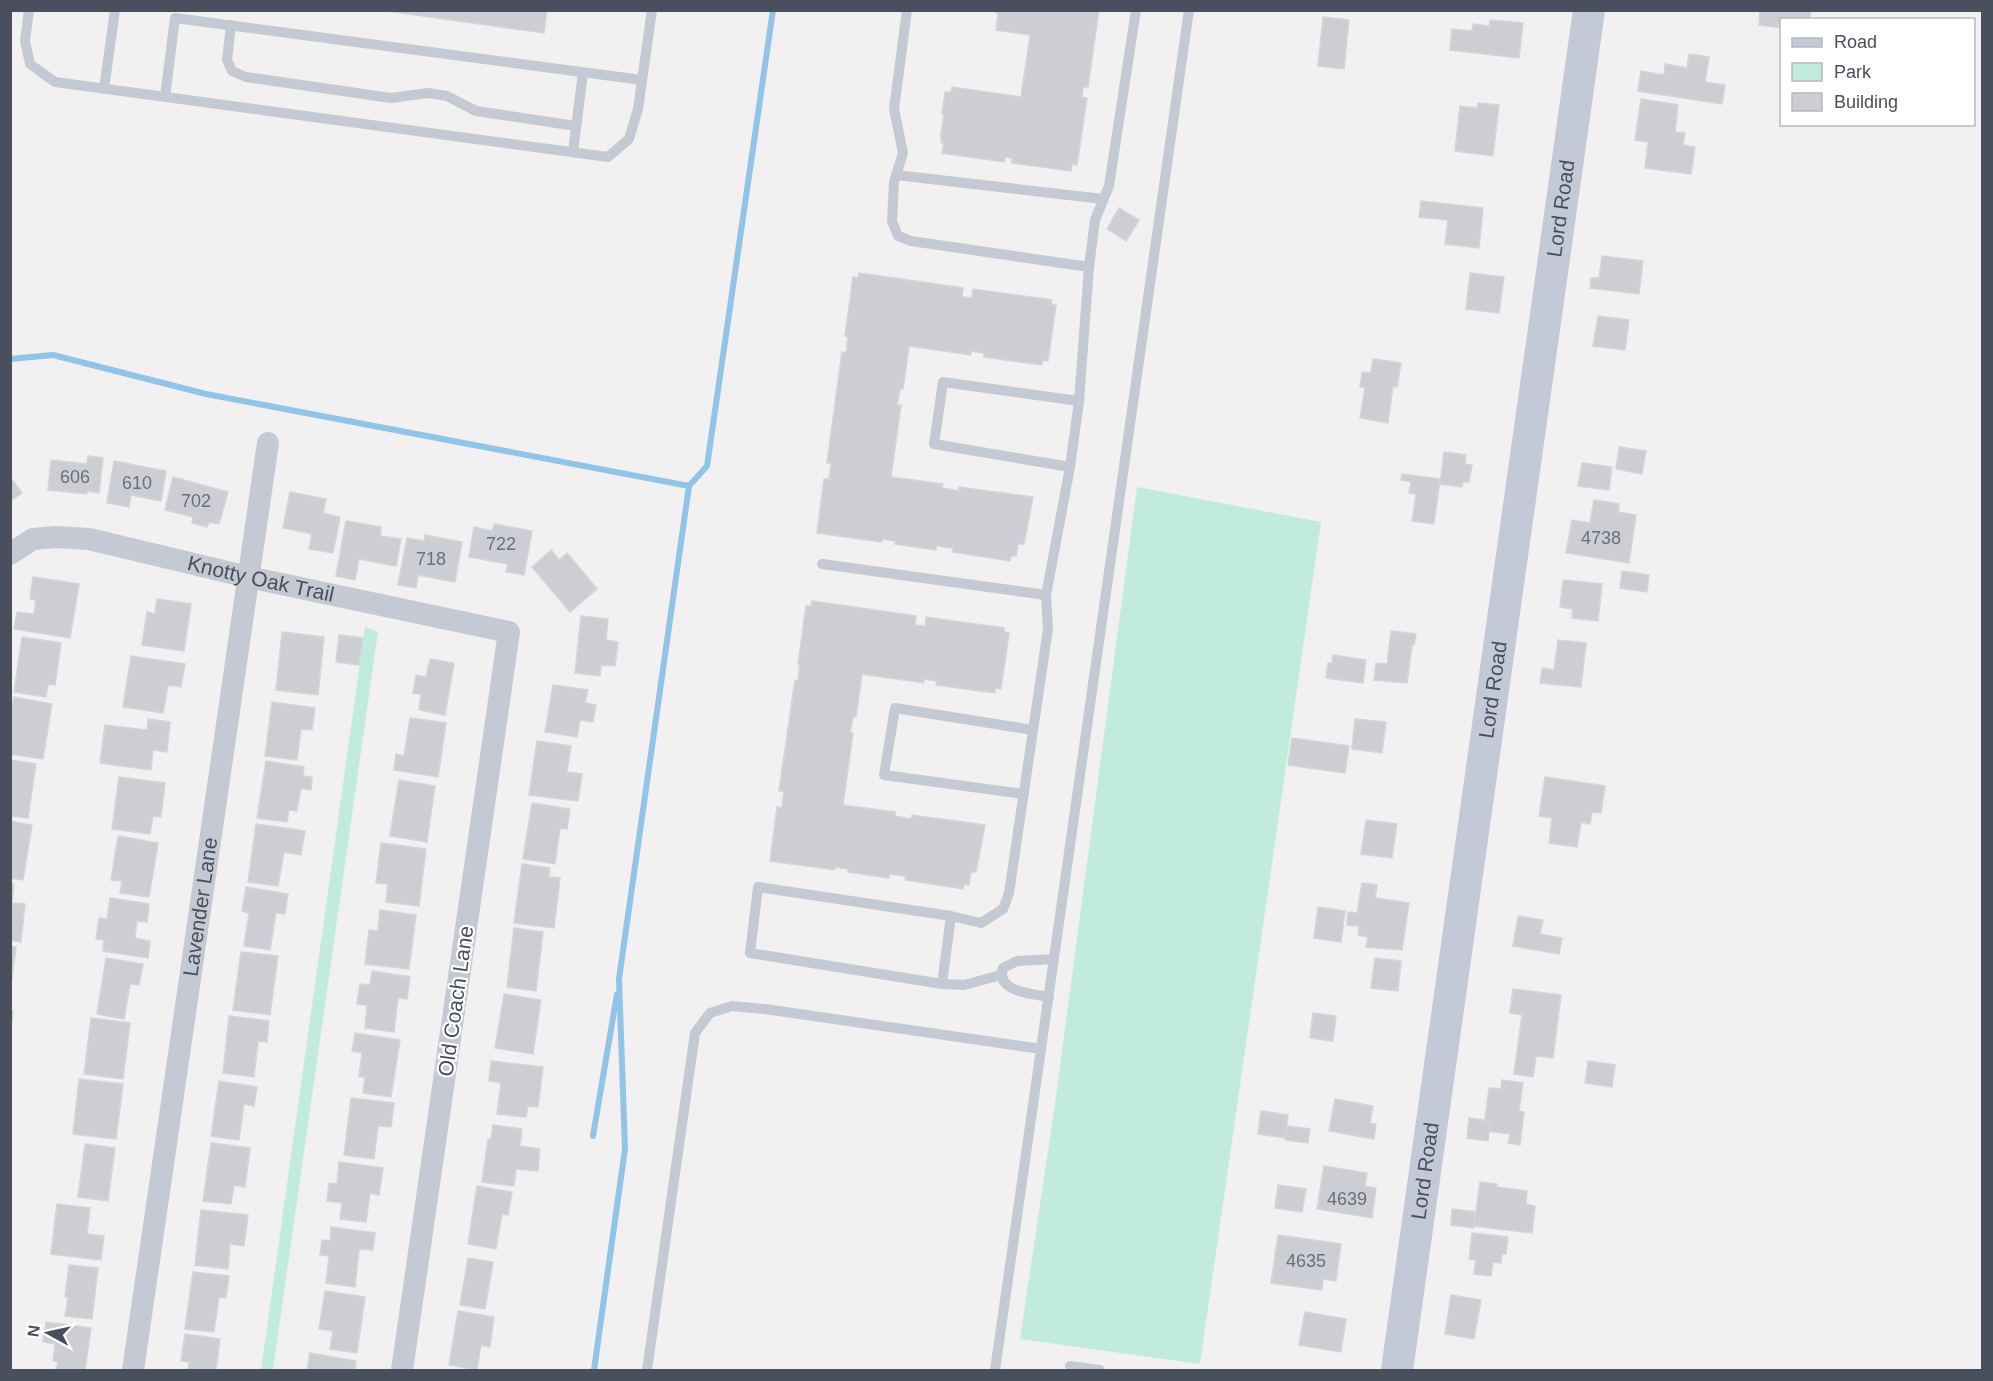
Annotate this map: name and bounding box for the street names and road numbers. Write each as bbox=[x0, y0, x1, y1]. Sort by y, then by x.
street label: Lord Road bbox=[1542, 158, 1579, 259]
street label: Knotty Oak Trail bbox=[185, 551, 336, 606]
street label: Lord Road bbox=[1474, 639, 1511, 740]
street label: Lavender Lane bbox=[178, 836, 221, 978]
street label: Old Coach Lane bbox=[434, 924, 477, 1078]
street label: Lord Road bbox=[1406, 1121, 1443, 1221]

